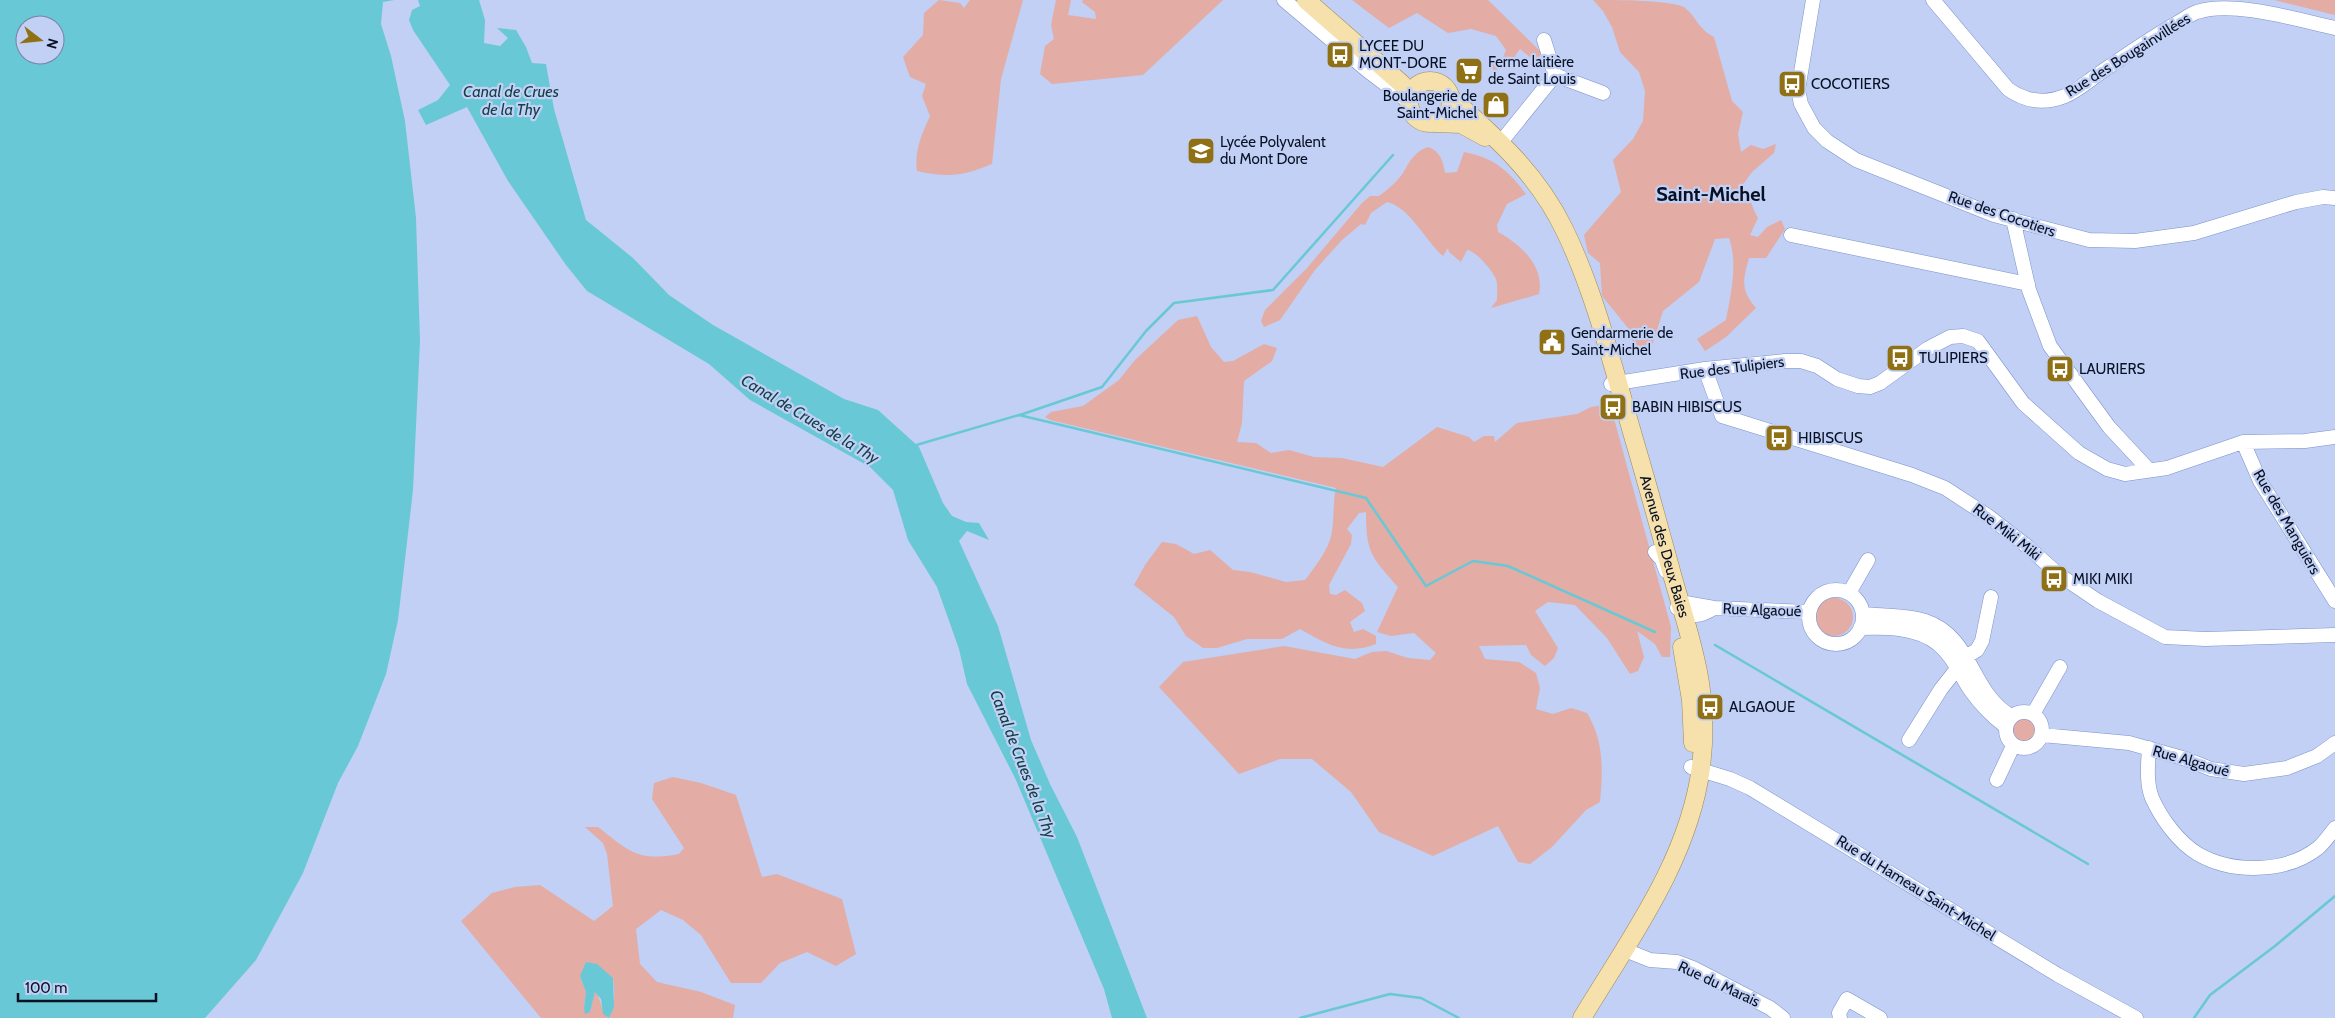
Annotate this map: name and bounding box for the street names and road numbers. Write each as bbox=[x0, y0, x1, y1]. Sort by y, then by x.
street label: Rue des Bougainvillées bbox=[2062, 9, 2194, 101]
street label: Rue des Cocotiers bbox=[1946, 187, 2058, 241]
street label: Rue des Tulipiers bbox=[1679, 353, 1785, 383]
street label: Rue des Manguiers bbox=[2250, 466, 2324, 578]
street label: Avenue des Deux Baies bbox=[1636, 473, 1693, 620]
street label: Rue Miki Miki bbox=[1969, 500, 2045, 564]
street label: Rue Algaoué bbox=[1722, 600, 1802, 620]
street label: Rue Algaoué bbox=[2151, 741, 2232, 781]
street label: Rue du Hameau Saint-Michel bbox=[1833, 831, 1999, 945]
street label: Rue du Marais bbox=[1675, 957, 1763, 1011]

